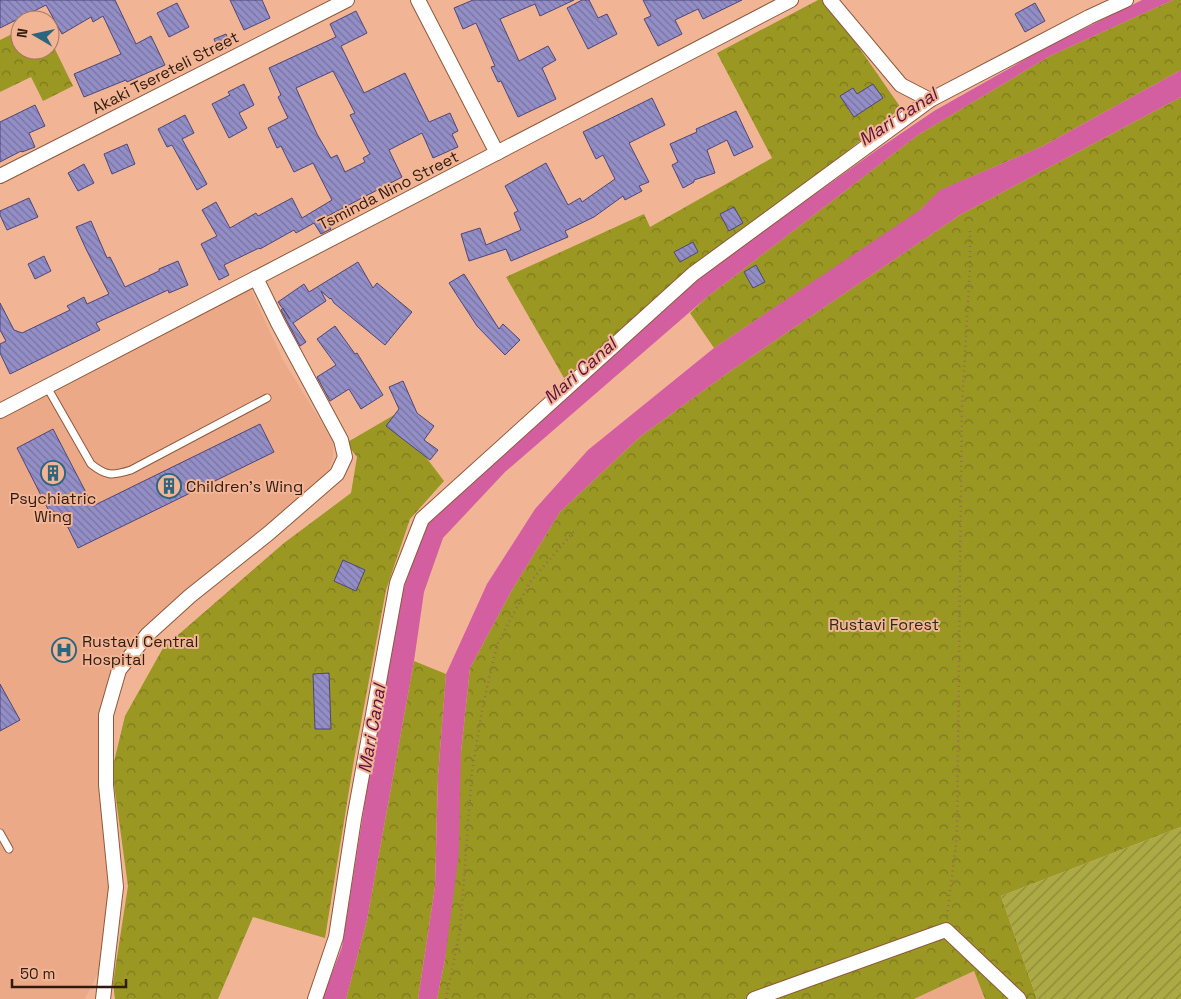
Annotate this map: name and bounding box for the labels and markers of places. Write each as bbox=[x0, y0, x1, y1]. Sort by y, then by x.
building icon: Psychiatric Wing bbox=[40, 460, 66, 486]
building icon: Children's Wing bbox=[156, 473, 182, 499]
place label: Children's Wing bbox=[186, 476, 303, 497]
place label: Psychiatric Wing bbox=[10, 488, 96, 527]
place label: Rustavi Central Hospital bbox=[82, 631, 198, 670]
hospital icon: Rustavi Central Hospital bbox=[51, 637, 77, 663]

